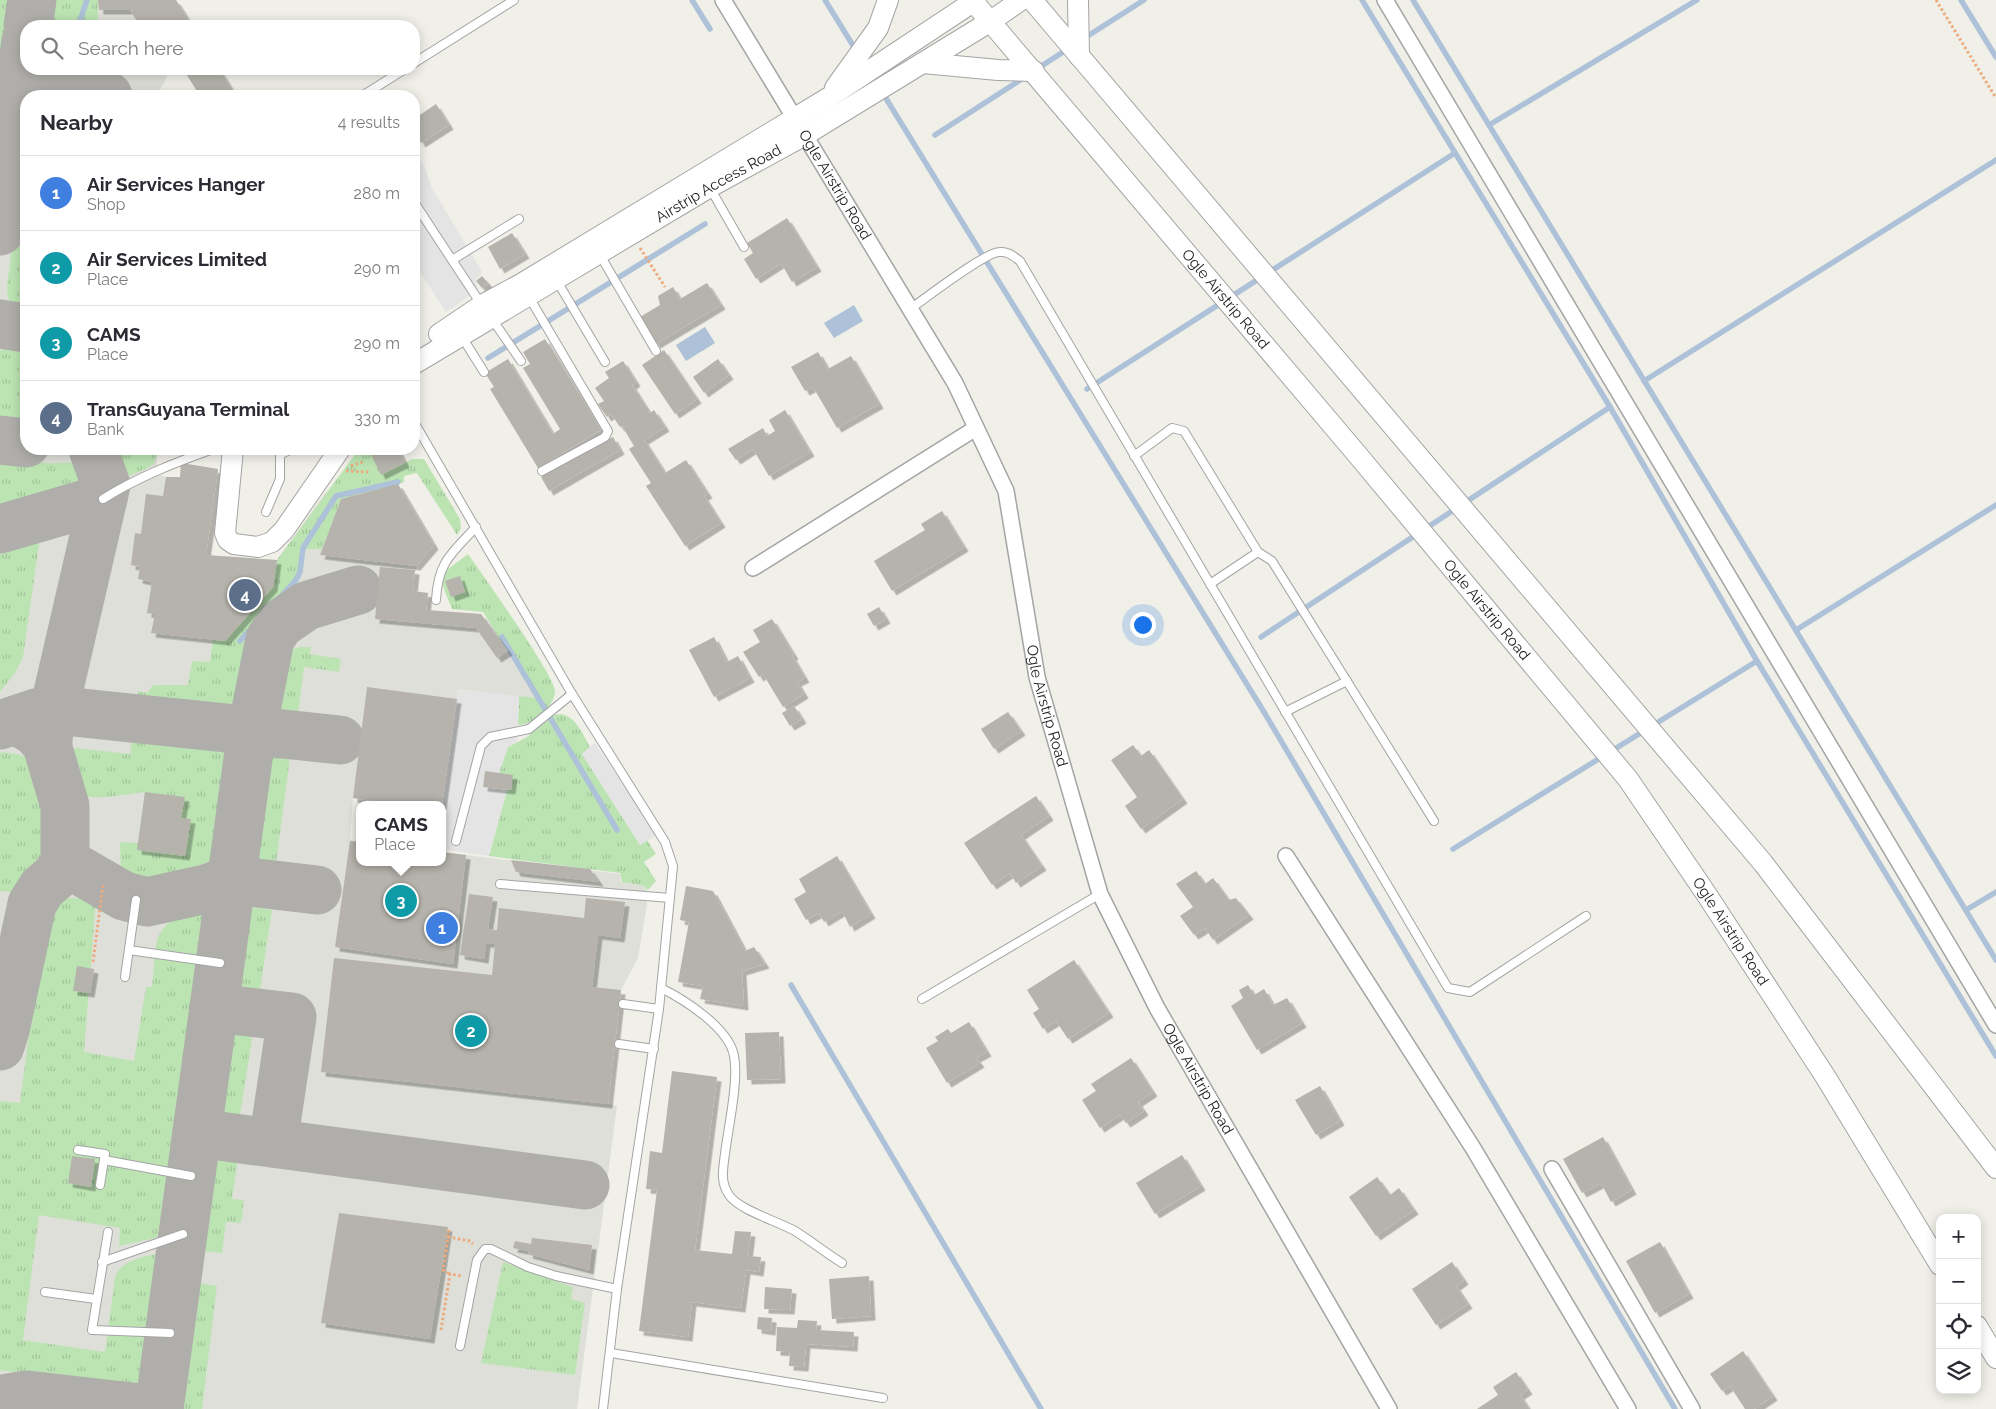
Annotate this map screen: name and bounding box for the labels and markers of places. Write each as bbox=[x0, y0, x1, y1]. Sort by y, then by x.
pin: 4 bbox=[229, 576, 261, 614]
pin: 3 bbox=[385, 882, 417, 920]
pin: 1 bbox=[426, 909, 458, 947]
pin: 2 bbox=[455, 1012, 487, 1050]

